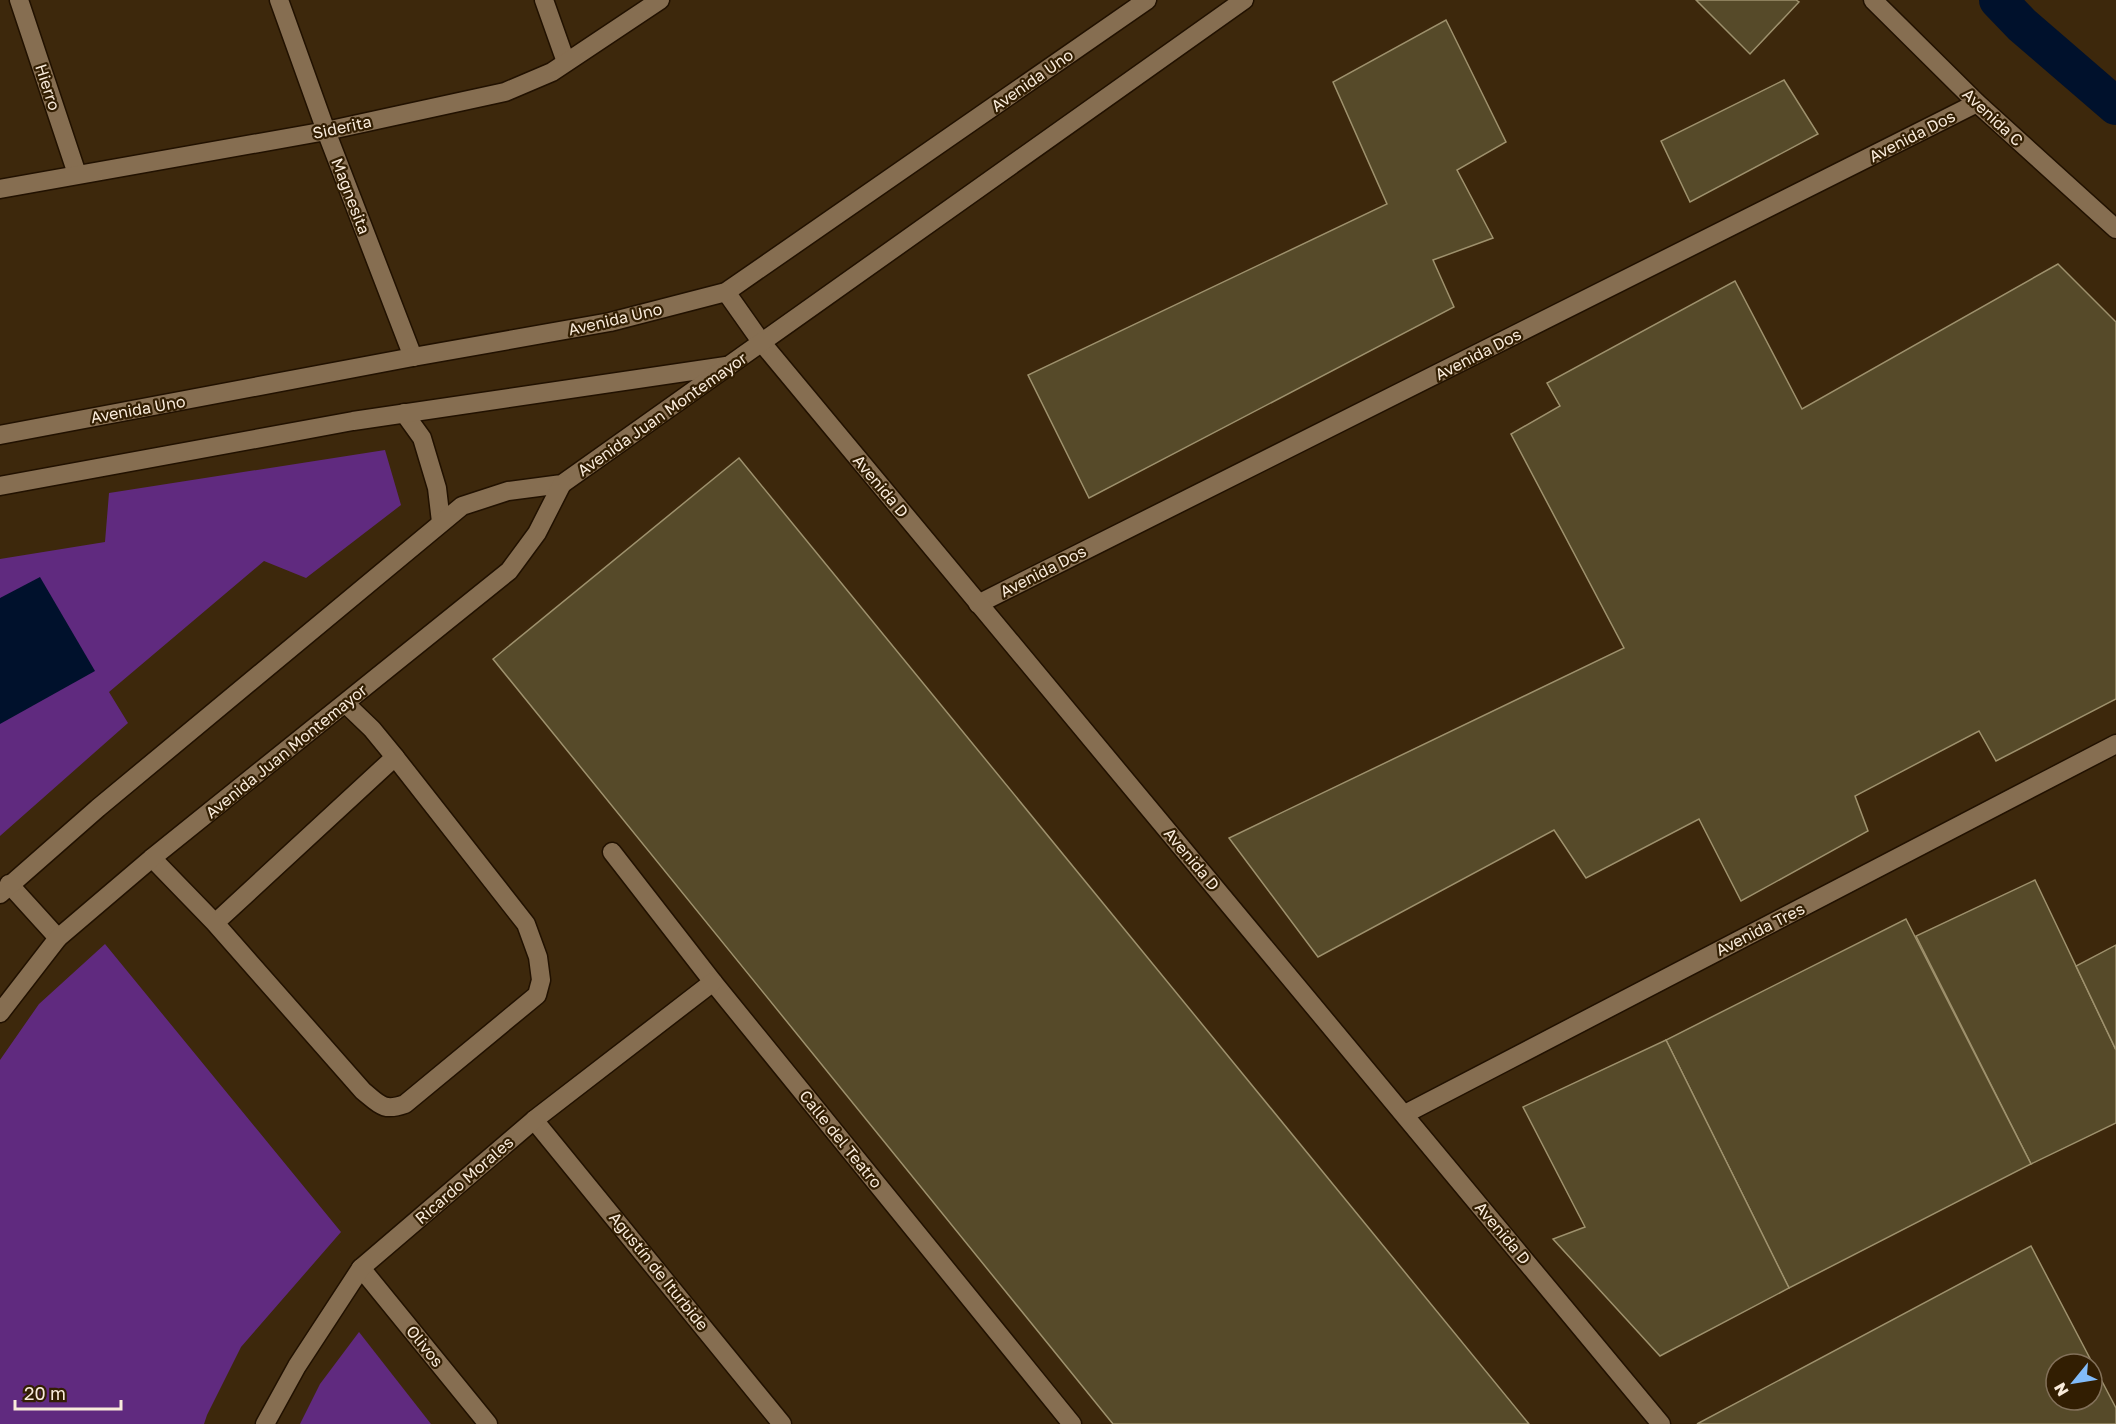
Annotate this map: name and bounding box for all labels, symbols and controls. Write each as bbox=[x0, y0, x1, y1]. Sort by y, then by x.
street label: Avenida Uno bbox=[987, 44, 1077, 116]
street label: Hierro bbox=[31, 61, 65, 113]
street label: Avenida C bbox=[1959, 84, 2028, 150]
street label: Avenida Dos bbox=[1866, 106, 1958, 166]
street label: Siderita bbox=[311, 111, 373, 143]
street label: Magnesita bbox=[327, 155, 375, 237]
street label: Avenida Uno bbox=[566, 298, 664, 340]
street label: Avenida Dos bbox=[1432, 324, 1524, 384]
street label: Avenida Juan Montemayor bbox=[573, 348, 751, 480]
street label: Avenida Uno bbox=[89, 391, 187, 427]
street label: Avenida D bbox=[849, 451, 913, 521]
street label: Avenida Dos bbox=[997, 541, 1089, 601]
street label: Avenida Juan Montemayor bbox=[201, 680, 371, 822]
street label: Avenida D bbox=[1160, 824, 1224, 894]
street label: Avenida Tres bbox=[1712, 898, 1808, 960]
street label: Calle del Teatro bbox=[795, 1086, 887, 1192]
street label: Ricardo Morales bbox=[411, 1132, 517, 1228]
street label: Avenida D bbox=[1471, 1198, 1535, 1268]
street label: Agustín de Iturbide bbox=[605, 1208, 713, 1334]
street label: Olivos bbox=[402, 1321, 448, 1371]
north arrow bbox=[2044, 1352, 2104, 1412]
scale bar bbox=[15, 1373, 122, 1411]
text: N bbox=[2049, 1379, 2073, 1400]
text: 20 m bbox=[24, 1382, 66, 1404]

